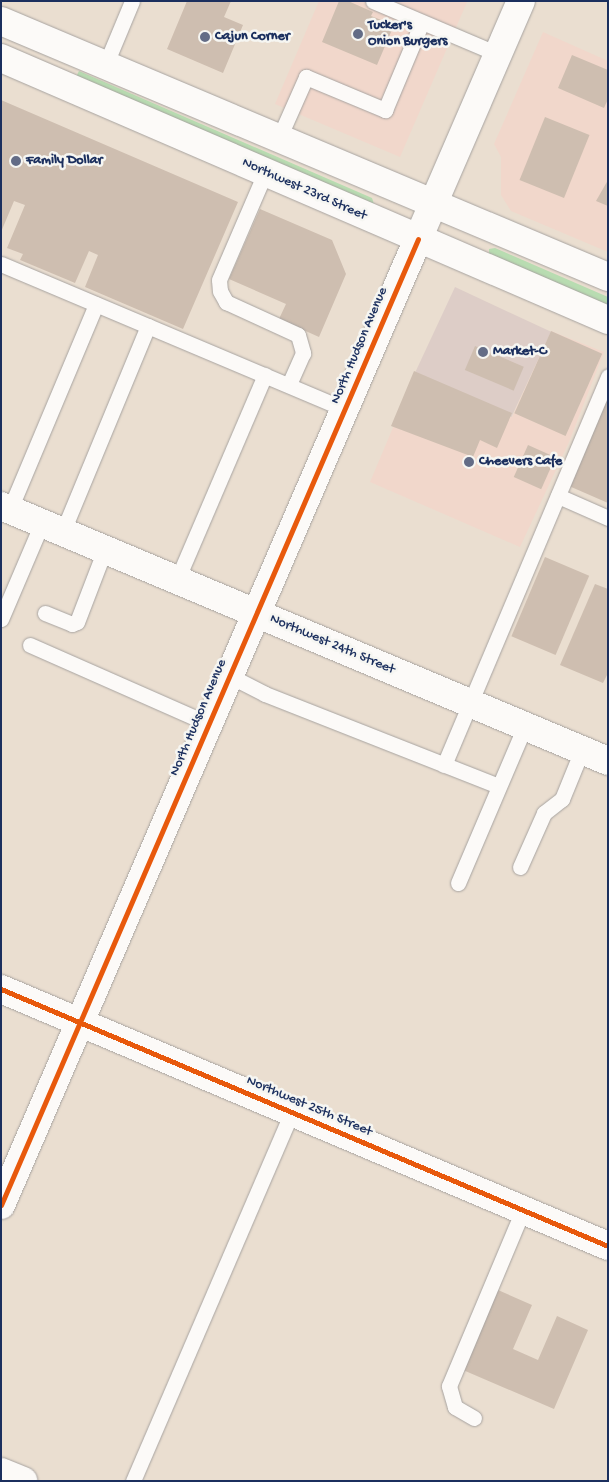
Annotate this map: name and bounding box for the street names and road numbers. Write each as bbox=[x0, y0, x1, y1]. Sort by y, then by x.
street label: Northwest 23rd Street bbox=[239, 155, 369, 225]
street label: North Hudson Avenue bbox=[328, 285, 392, 407]
street label: Northwest 24th Street bbox=[267, 611, 397, 679]
street label: North Hudson Avenue bbox=[167, 657, 231, 779]
street label: Northwest 25th Street bbox=[244, 1073, 374, 1141]

